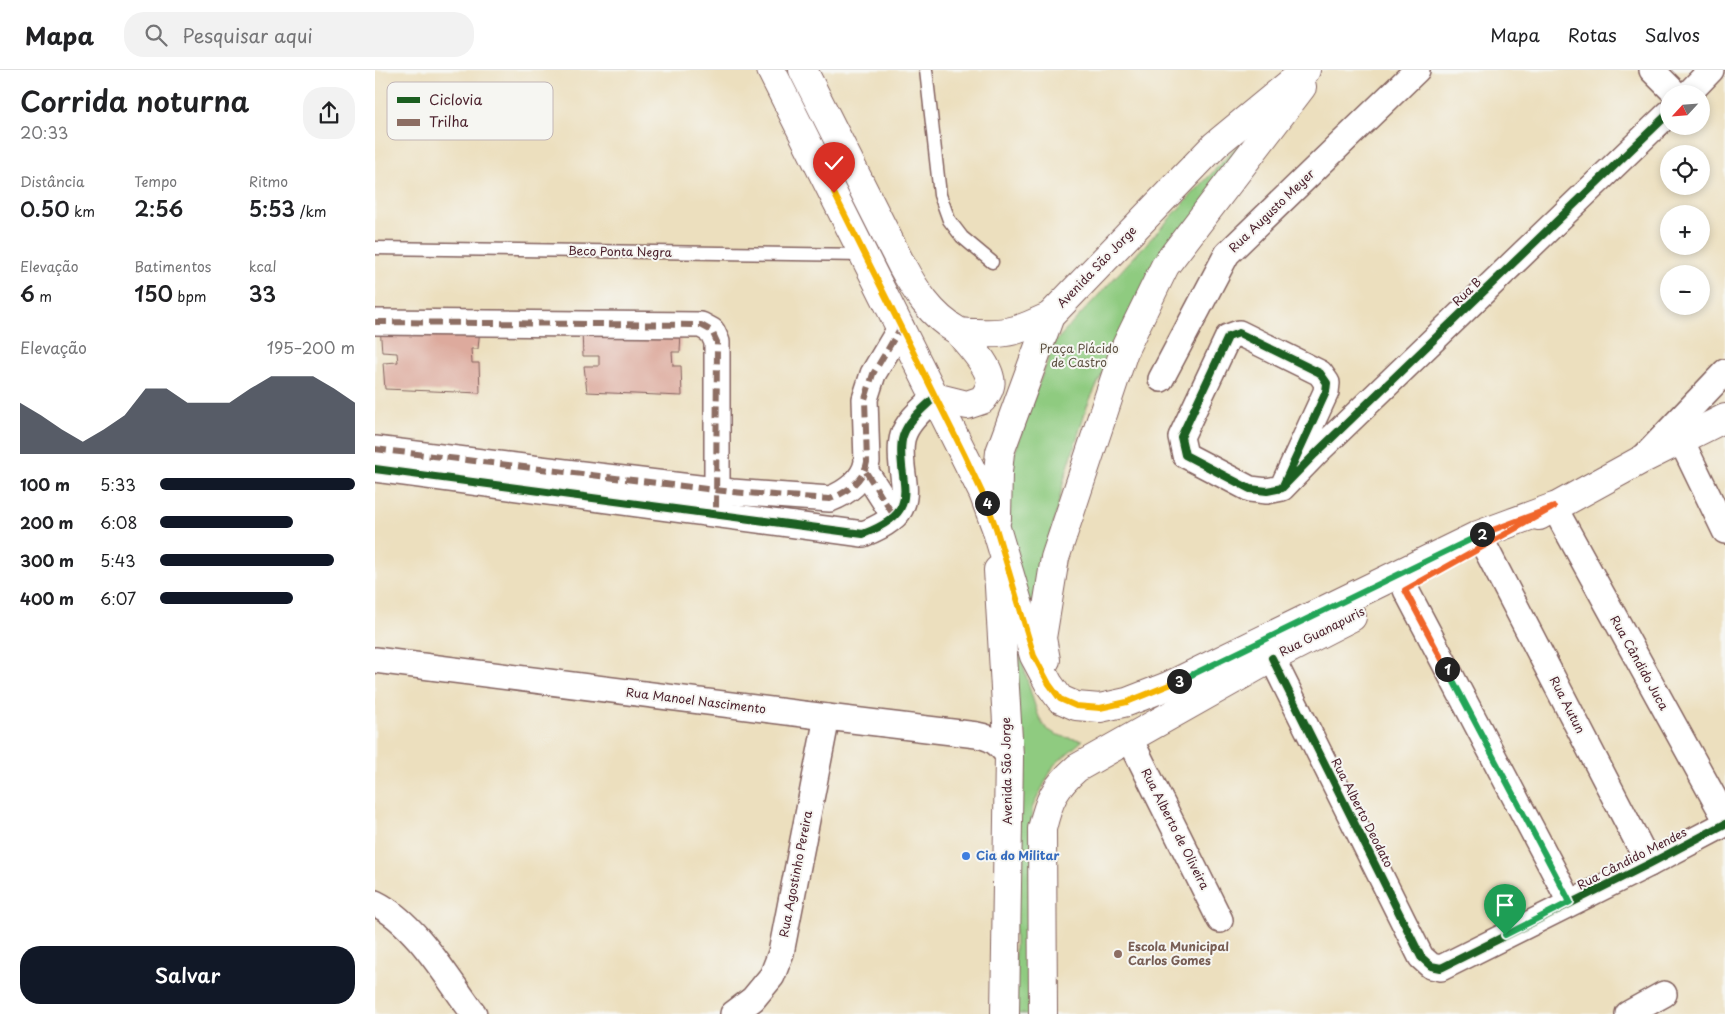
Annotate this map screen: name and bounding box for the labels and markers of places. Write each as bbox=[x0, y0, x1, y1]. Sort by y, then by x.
pin bbox=[813, 142, 855, 193]
pin: 4 bbox=[975, 490, 999, 516]
pin: 2 bbox=[1469, 522, 1495, 546]
pin: 1 bbox=[1435, 656, 1459, 682]
pin: 3 bbox=[1167, 668, 1191, 694]
place label: Cia do Militar bbox=[976, 846, 1060, 864]
marker: Cia do Militar bbox=[960, 850, 972, 862]
pin bbox=[1484, 884, 1526, 935]
place label: Escola Municipal Carlos Gomes bbox=[1128, 937, 1229, 969]
marker: Escola Municipal Carlos Gomes bbox=[1112, 948, 1124, 960]

